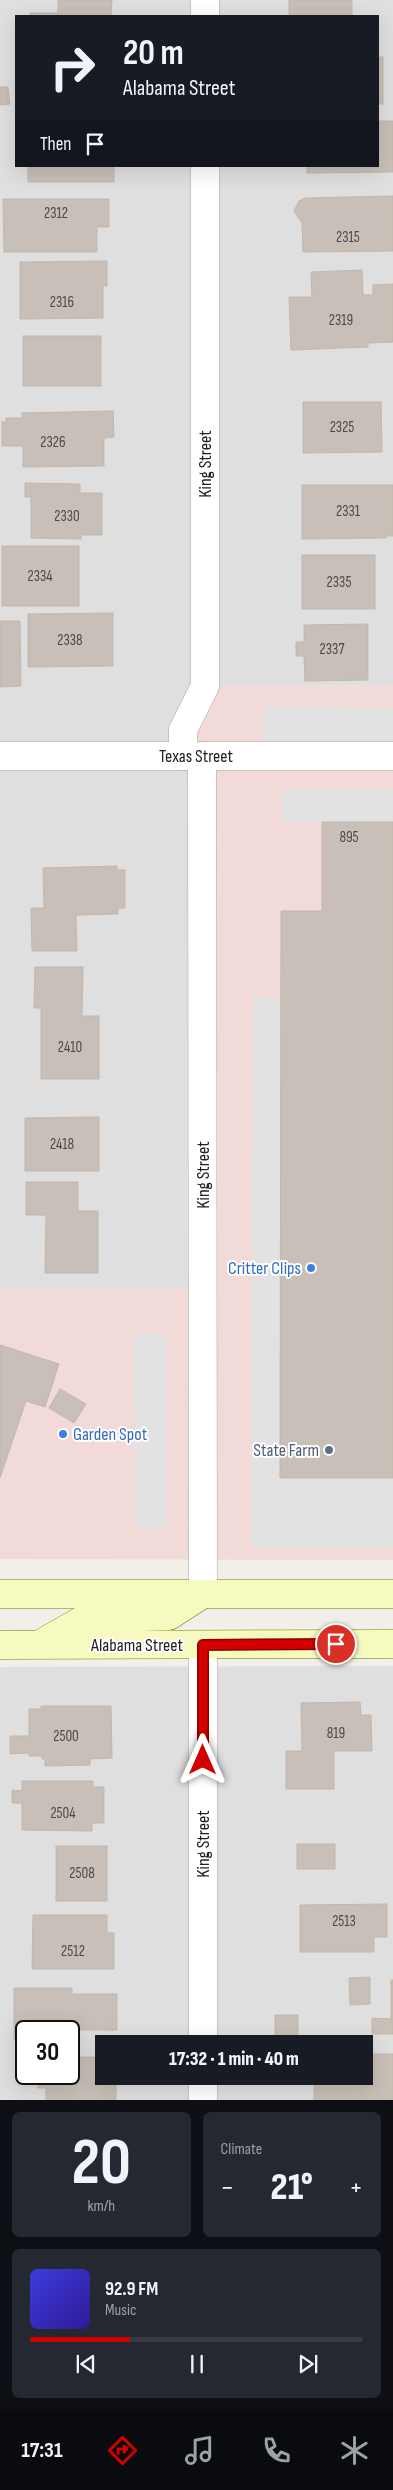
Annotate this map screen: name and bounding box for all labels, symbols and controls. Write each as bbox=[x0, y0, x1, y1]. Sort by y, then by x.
text: 20 m bbox=[123, 32, 184, 75]
icon: right bbox=[40, 35, 105, 100]
text: Alabama Street bbox=[123, 75, 235, 102]
icon: arrive bbox=[81, 130, 109, 158]
text: Then bbox=[40, 133, 71, 156]
house number: 2312 bbox=[44, 204, 68, 223]
house number: 2315 bbox=[336, 228, 360, 247]
house number: 2316 bbox=[50, 293, 74, 312]
house number: 2319 bbox=[329, 311, 353, 330]
house number: 2325 bbox=[330, 418, 354, 437]
street label: King Street bbox=[195, 430, 216, 498]
house number: 2326 bbox=[40, 433, 66, 452]
house number: 2331 bbox=[336, 502, 361, 521]
house number: 2330 bbox=[54, 507, 80, 526]
house number: 2334 bbox=[27, 567, 53, 586]
house number: 2335 bbox=[327, 573, 351, 592]
house number: 2338 bbox=[57, 631, 83, 650]
house number: 2337 bbox=[320, 640, 344, 659]
street label: Texas Street bbox=[159, 746, 234, 767]
house number: 895 bbox=[339, 828, 359, 847]
house number: 2410 bbox=[58, 1038, 82, 1057]
house number: 2418 bbox=[50, 1135, 74, 1154]
street label: King Street bbox=[193, 1141, 214, 1209]
place label: Critter Clips bbox=[228, 1258, 301, 1279]
marker: Critter Clips bbox=[305, 1262, 317, 1274]
place label: Garden Spot bbox=[73, 1424, 148, 1445]
marker: Garden Spot bbox=[57, 1428, 69, 1440]
place label: State Farm bbox=[253, 1440, 319, 1461]
marker: State Farm bbox=[323, 1444, 335, 1456]
pin bbox=[315, 1623, 357, 1665]
icon: arrive bbox=[322, 1630, 350, 1658]
street label: Alabama Street bbox=[90, 1635, 183, 1656]
house number: 819 bbox=[327, 1724, 345, 1743]
house number: 2500 bbox=[53, 1727, 79, 1746]
position arrow bbox=[176, 1733, 228, 1785]
house number: 2504 bbox=[50, 1804, 76, 1823]
street label: King Street bbox=[193, 1810, 214, 1878]
house number: 2508 bbox=[69, 1864, 95, 1883]
house number: 2513 bbox=[332, 1912, 356, 1931]
house number: 2512 bbox=[61, 1942, 85, 1961]
speed limit sign: 30 bbox=[15, 2020, 80, 2085]
text: 17:32 · 1 min · 40 m bbox=[169, 2048, 299, 2071]
text: 20 bbox=[72, 2125, 131, 2203]
text: Climate bbox=[221, 2140, 262, 2159]
text: 21° bbox=[271, 2165, 313, 2210]
text: − bbox=[221, 2171, 234, 2204]
text: + bbox=[349, 2171, 363, 2204]
text: km/h bbox=[87, 2197, 115, 2216]
text: 92.9 FM bbox=[105, 2278, 158, 2301]
text: Music bbox=[105, 2301, 136, 2320]
icon: previous bbox=[72, 2350, 100, 2378]
icon: pause bbox=[183, 2350, 211, 2378]
icon: next bbox=[294, 2350, 322, 2378]
icon: directions bbox=[105, 2433, 140, 2468]
icon: music bbox=[182, 2433, 217, 2468]
icon: phone bbox=[259, 2433, 294, 2468]
icon: climate bbox=[337, 2433, 372, 2468]
text: 17:31 bbox=[21, 2437, 63, 2464]

